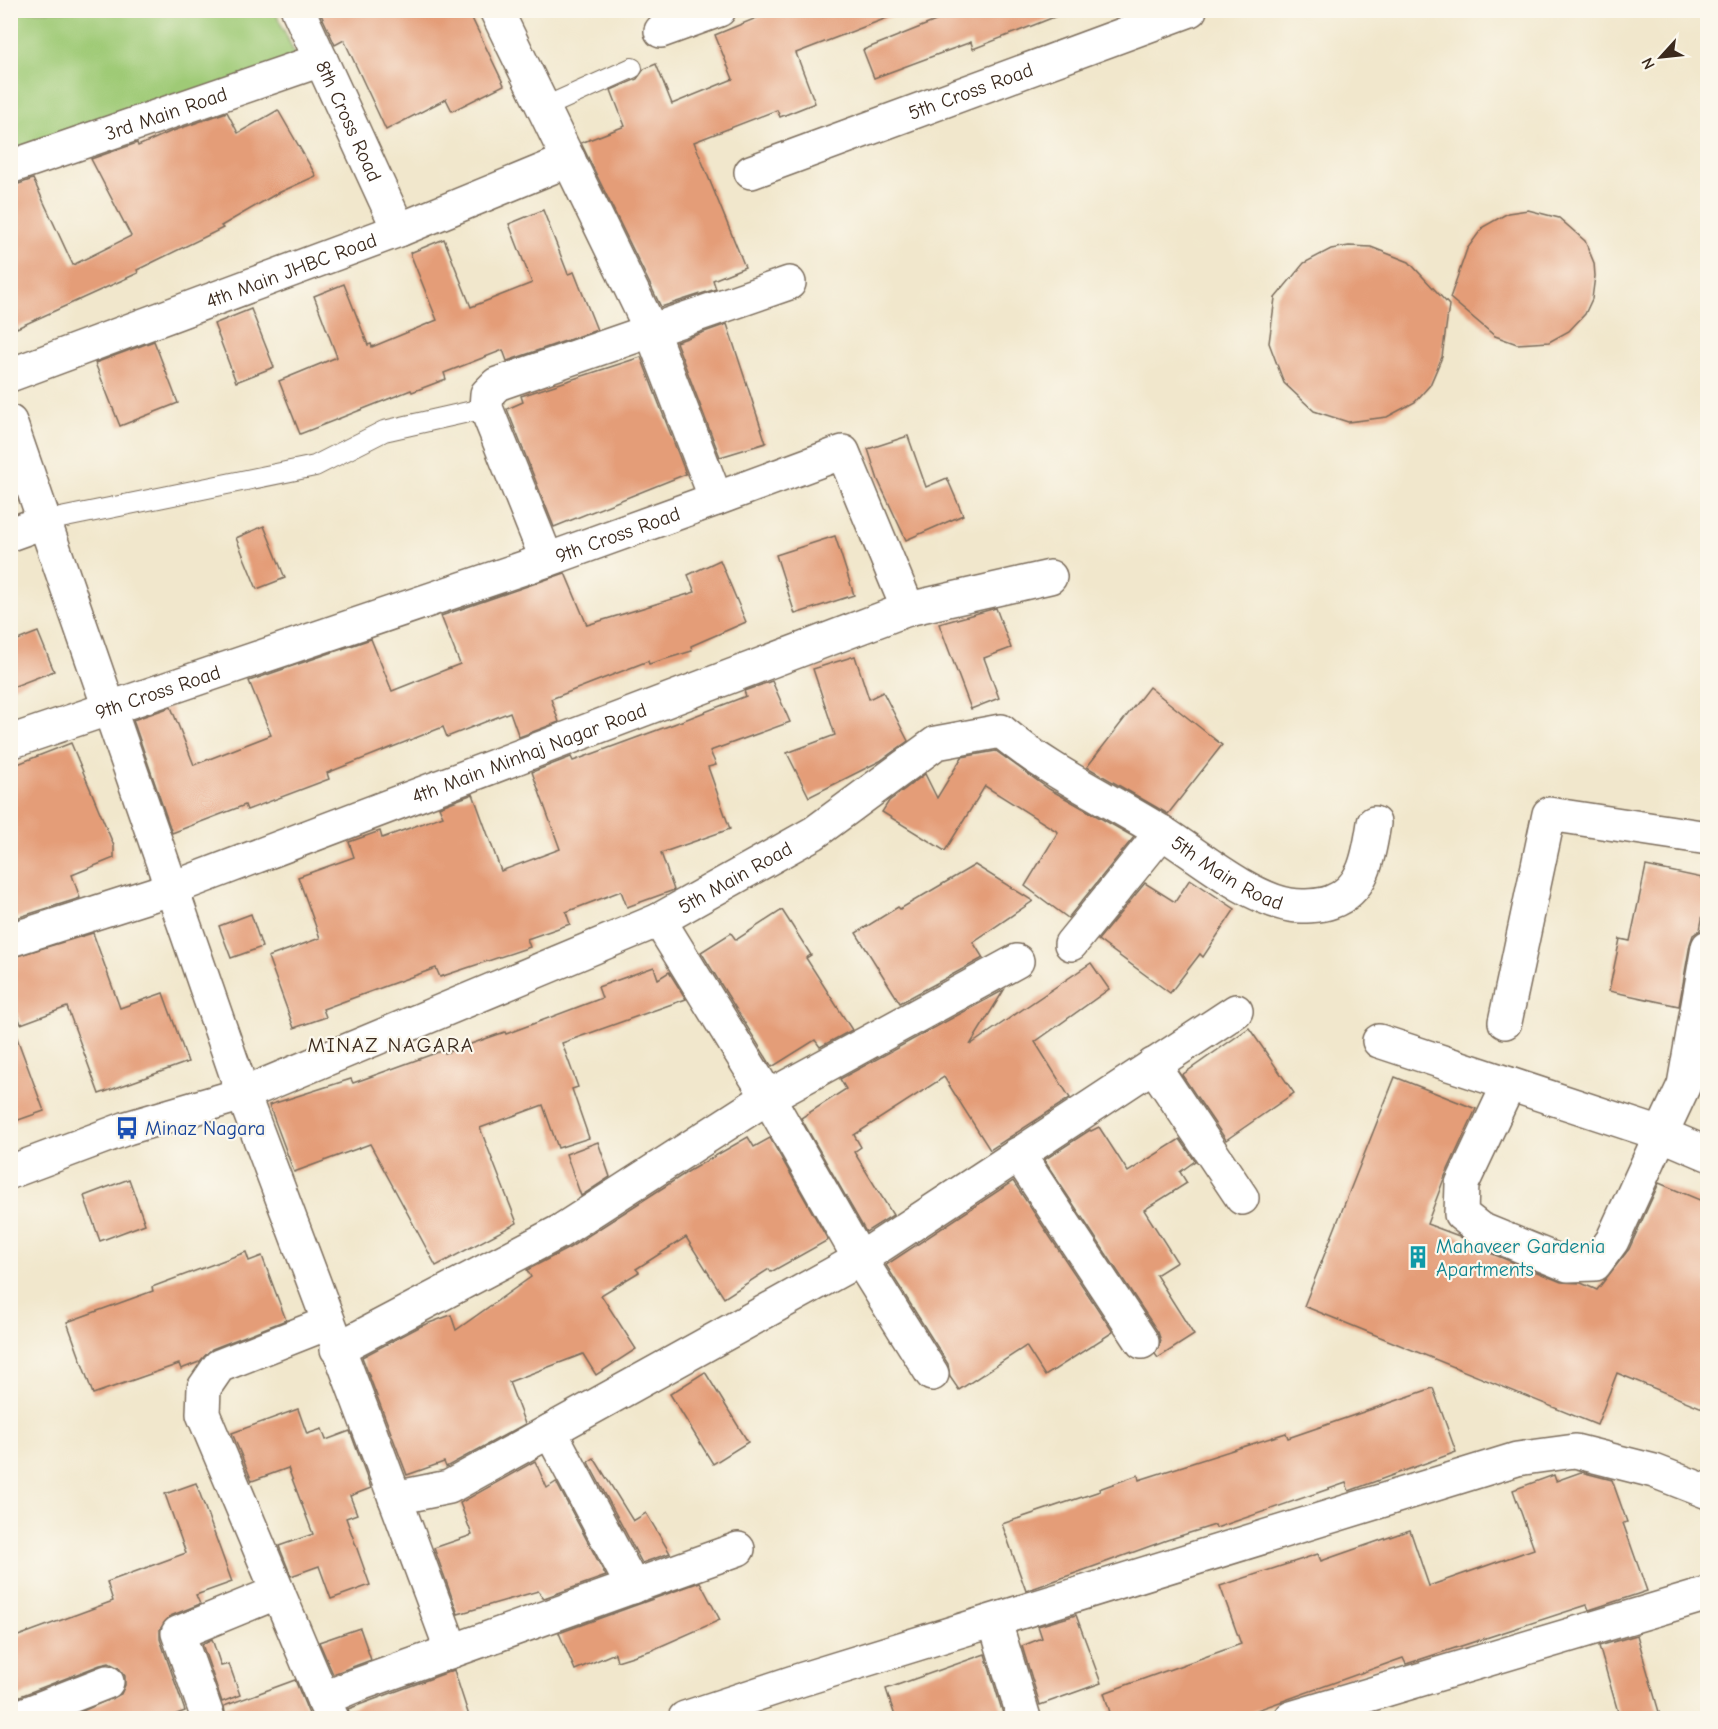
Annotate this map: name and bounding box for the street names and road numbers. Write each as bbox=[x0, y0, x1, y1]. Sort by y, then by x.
street label: 8th Cross Road bbox=[311, 57, 386, 185]
street label: 5th Cross Road bbox=[905, 58, 1036, 125]
street label: 3rd Main Road bbox=[102, 82, 230, 145]
street label: 4th Main JHBC Road bbox=[203, 228, 380, 313]
street label: 9th Cross Road bbox=[552, 502, 683, 568]
street label: 9th Cross Road bbox=[92, 661, 223, 724]
street label: 4th Main Minhaj Nagar Road bbox=[409, 698, 650, 808]
street label: 5th Main Road bbox=[1167, 831, 1286, 915]
street label: 5th Main Road bbox=[674, 837, 796, 919]

